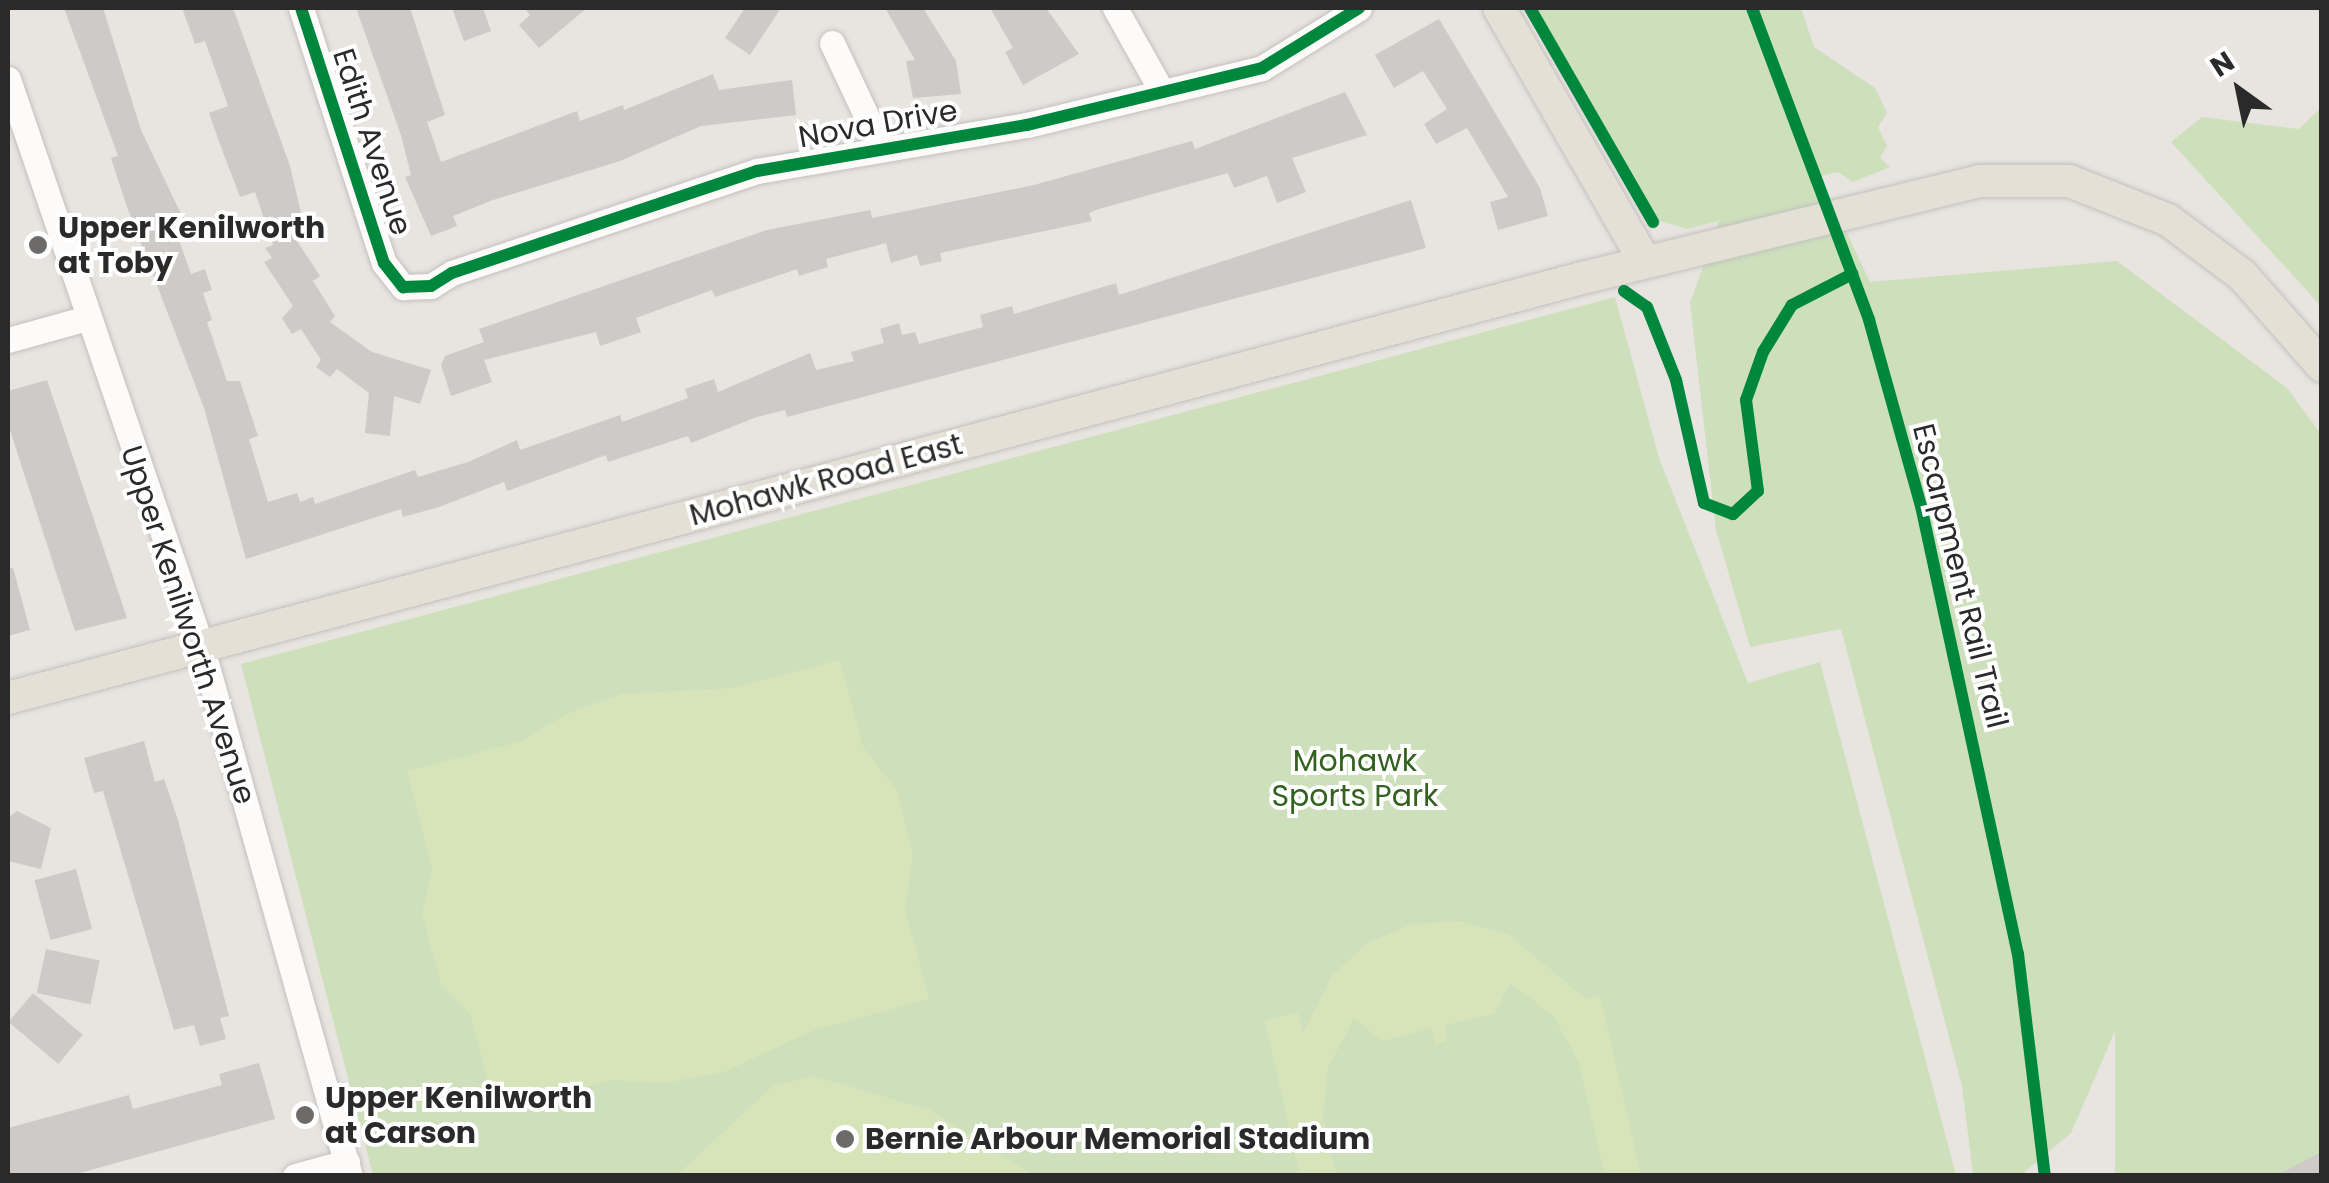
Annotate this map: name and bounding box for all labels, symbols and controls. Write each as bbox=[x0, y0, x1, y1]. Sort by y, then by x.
north arrow bbox=[2189, 40, 2289, 140]
text: N bbox=[2203, 42, 2242, 87]
street label: Edith Avenue bbox=[325, 44, 419, 240]
street label: Nova Drive bbox=[796, 92, 960, 156]
place label: Upper Kenilworth at Toby bbox=[58, 210, 325, 280]
marker: Upper Kenilworth at Toby bbox=[27, 234, 49, 256]
street label: Escarpment Rail Trail bbox=[1905, 420, 2015, 732]
street label: Mohawk Road East bbox=[686, 426, 966, 534]
street label: Upper Kenilworth Avenue bbox=[113, 441, 263, 809]
park label: Mohawk Sports Park bbox=[1271, 743, 1439, 814]
place label: Upper Kenilworth at Carson bbox=[325, 1080, 592, 1150]
marker: Upper Kenilworth at Carson bbox=[294, 1104, 316, 1126]
place label: Bernie Arbour Memorial Stadium bbox=[865, 1121, 1370, 1157]
marker: Bernie Arbour Memorial Stadium bbox=[834, 1128, 856, 1150]

